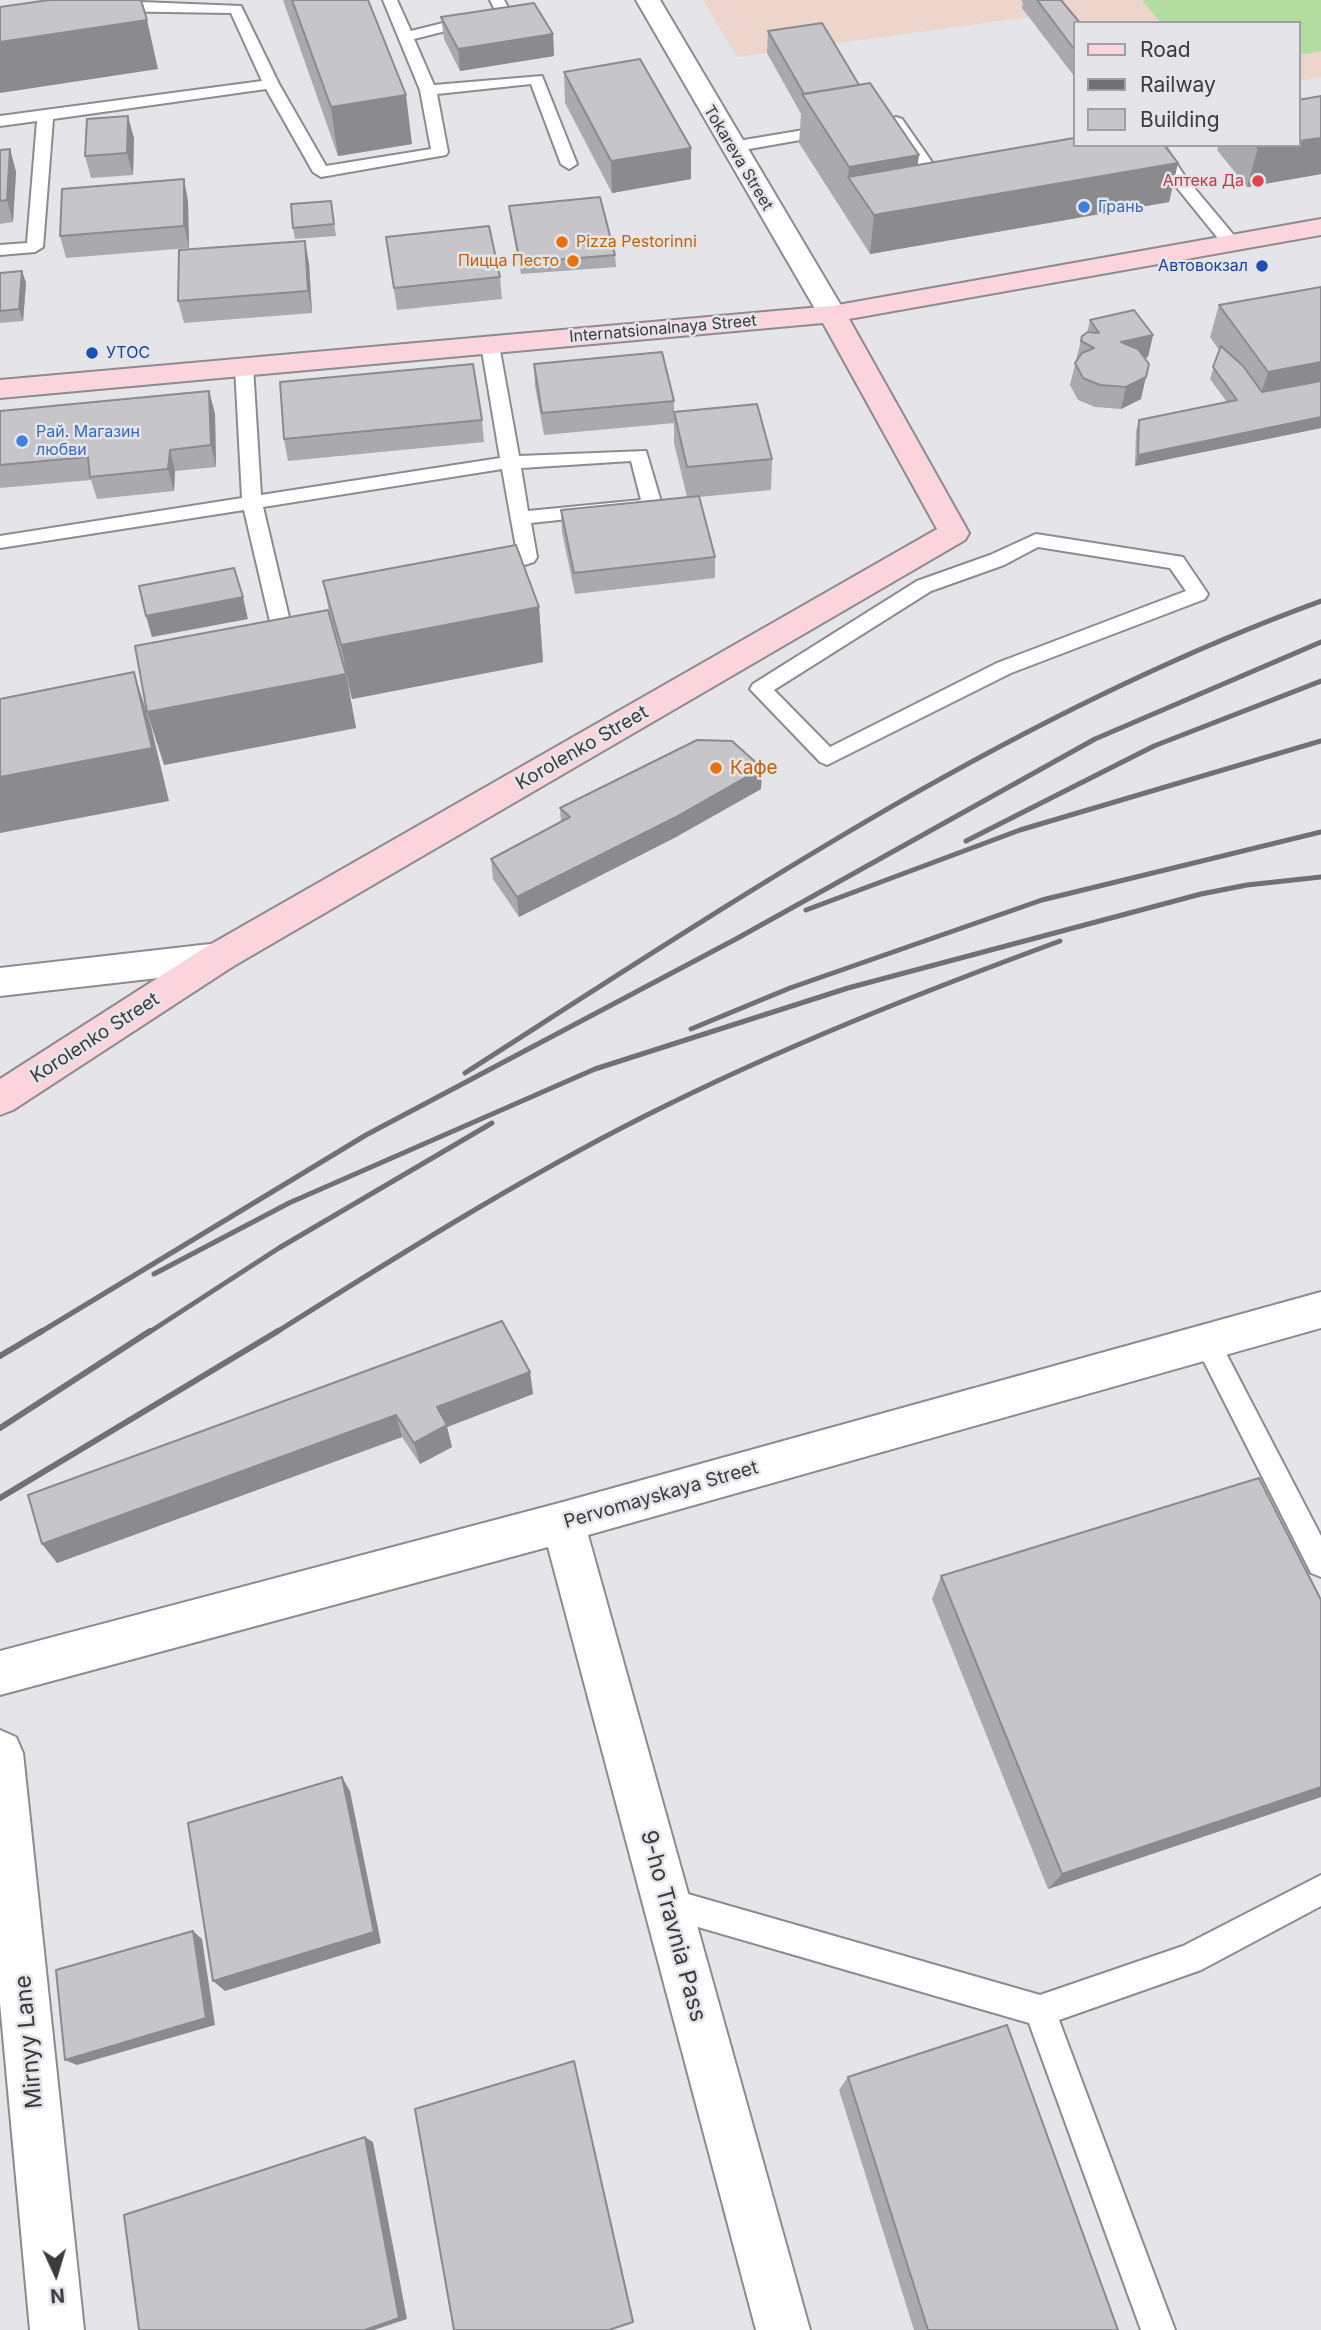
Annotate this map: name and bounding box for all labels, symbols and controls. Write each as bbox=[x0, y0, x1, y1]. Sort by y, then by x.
legend bbox=[1072, 21, 1300, 147]
text: Road bbox=[1140, 37, 1191, 62]
text: Railway bbox=[1140, 72, 1216, 97]
street label: Tokareva Street bbox=[699, 102, 777, 214]
text: Building bbox=[1140, 107, 1220, 132]
place label: Аптека Да bbox=[1163, 171, 1244, 191]
marker: Аптека Да bbox=[1250, 173, 1266, 189]
place label: Грань bbox=[1098, 197, 1144, 217]
marker: Грань bbox=[1076, 199, 1092, 215]
place label: Pizza Pestorinni bbox=[576, 232, 697, 252]
marker: Pizza Pestorinni bbox=[554, 234, 570, 250]
place label: Пицца Песто bbox=[458, 251, 559, 271]
marker: Пицца Песто bbox=[565, 253, 581, 269]
place label: Автовокзал bbox=[1158, 256, 1248, 276]
marker: Автовокзал bbox=[1254, 258, 1270, 274]
street label: Internatsionalnaya Street bbox=[569, 311, 757, 347]
place label: УТОС bbox=[106, 343, 150, 363]
marker: УТОС bbox=[84, 345, 100, 361]
place label: Рай. Магазин любви bbox=[36, 422, 140, 460]
marker: Рай. Магазин любви bbox=[14, 433, 30, 449]
street label: Korolenko Street bbox=[512, 701, 652, 795]
place label: Кафе bbox=[730, 757, 778, 779]
marker: Кафе bbox=[708, 760, 724, 776]
street label: Korolenko Street bbox=[26, 988, 164, 1088]
street label: Pervomayskaya Street bbox=[561, 1456, 761, 1534]
street label: 9-ho Travnia Pass bbox=[634, 1827, 712, 2025]
street label: Mirnyy Lane bbox=[9, 1974, 49, 2110]
north arrow bbox=[21, 2239, 91, 2309]
text: N bbox=[49, 2283, 66, 2307]

